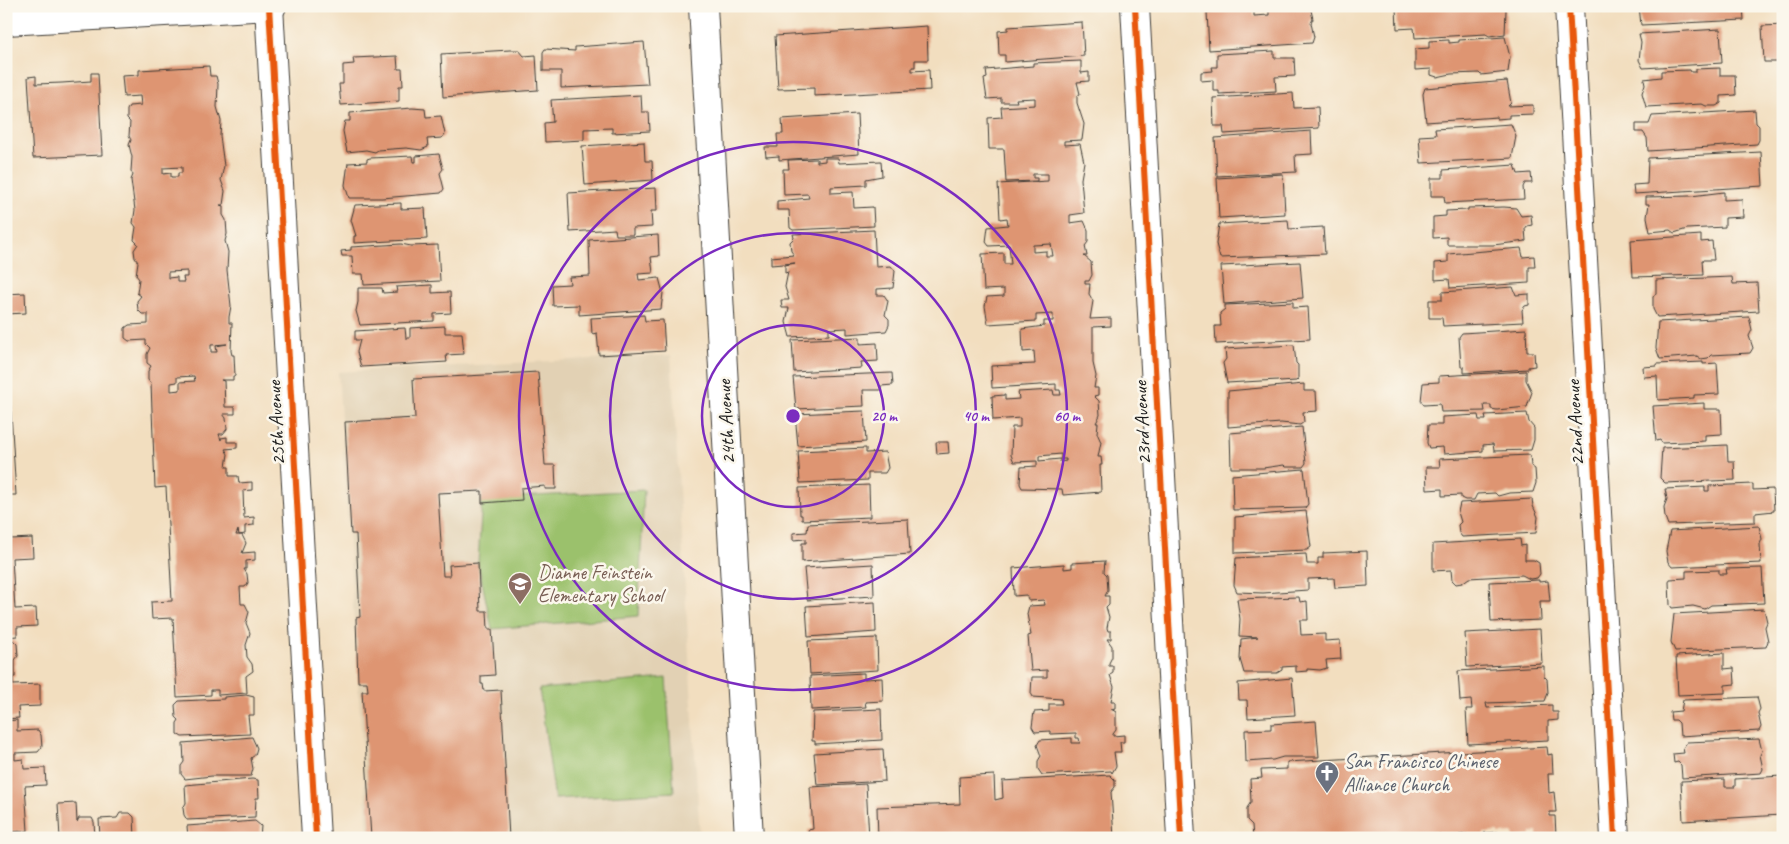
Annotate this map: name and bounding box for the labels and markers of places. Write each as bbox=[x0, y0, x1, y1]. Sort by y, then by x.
centre of rings bbox=[784, 407, 802, 425]
place label: Dianne Feinstein Elementary School bbox=[538, 560, 666, 608]
school or university icon: Dianne Feinstein Elementary School bbox=[507, 571, 533, 605]
place label: San Francisco Chinese Alliance Church bbox=[1344, 749, 1499, 797]
church icon: San Francisco Chinese Alliance Church bbox=[1314, 760, 1340, 794]

